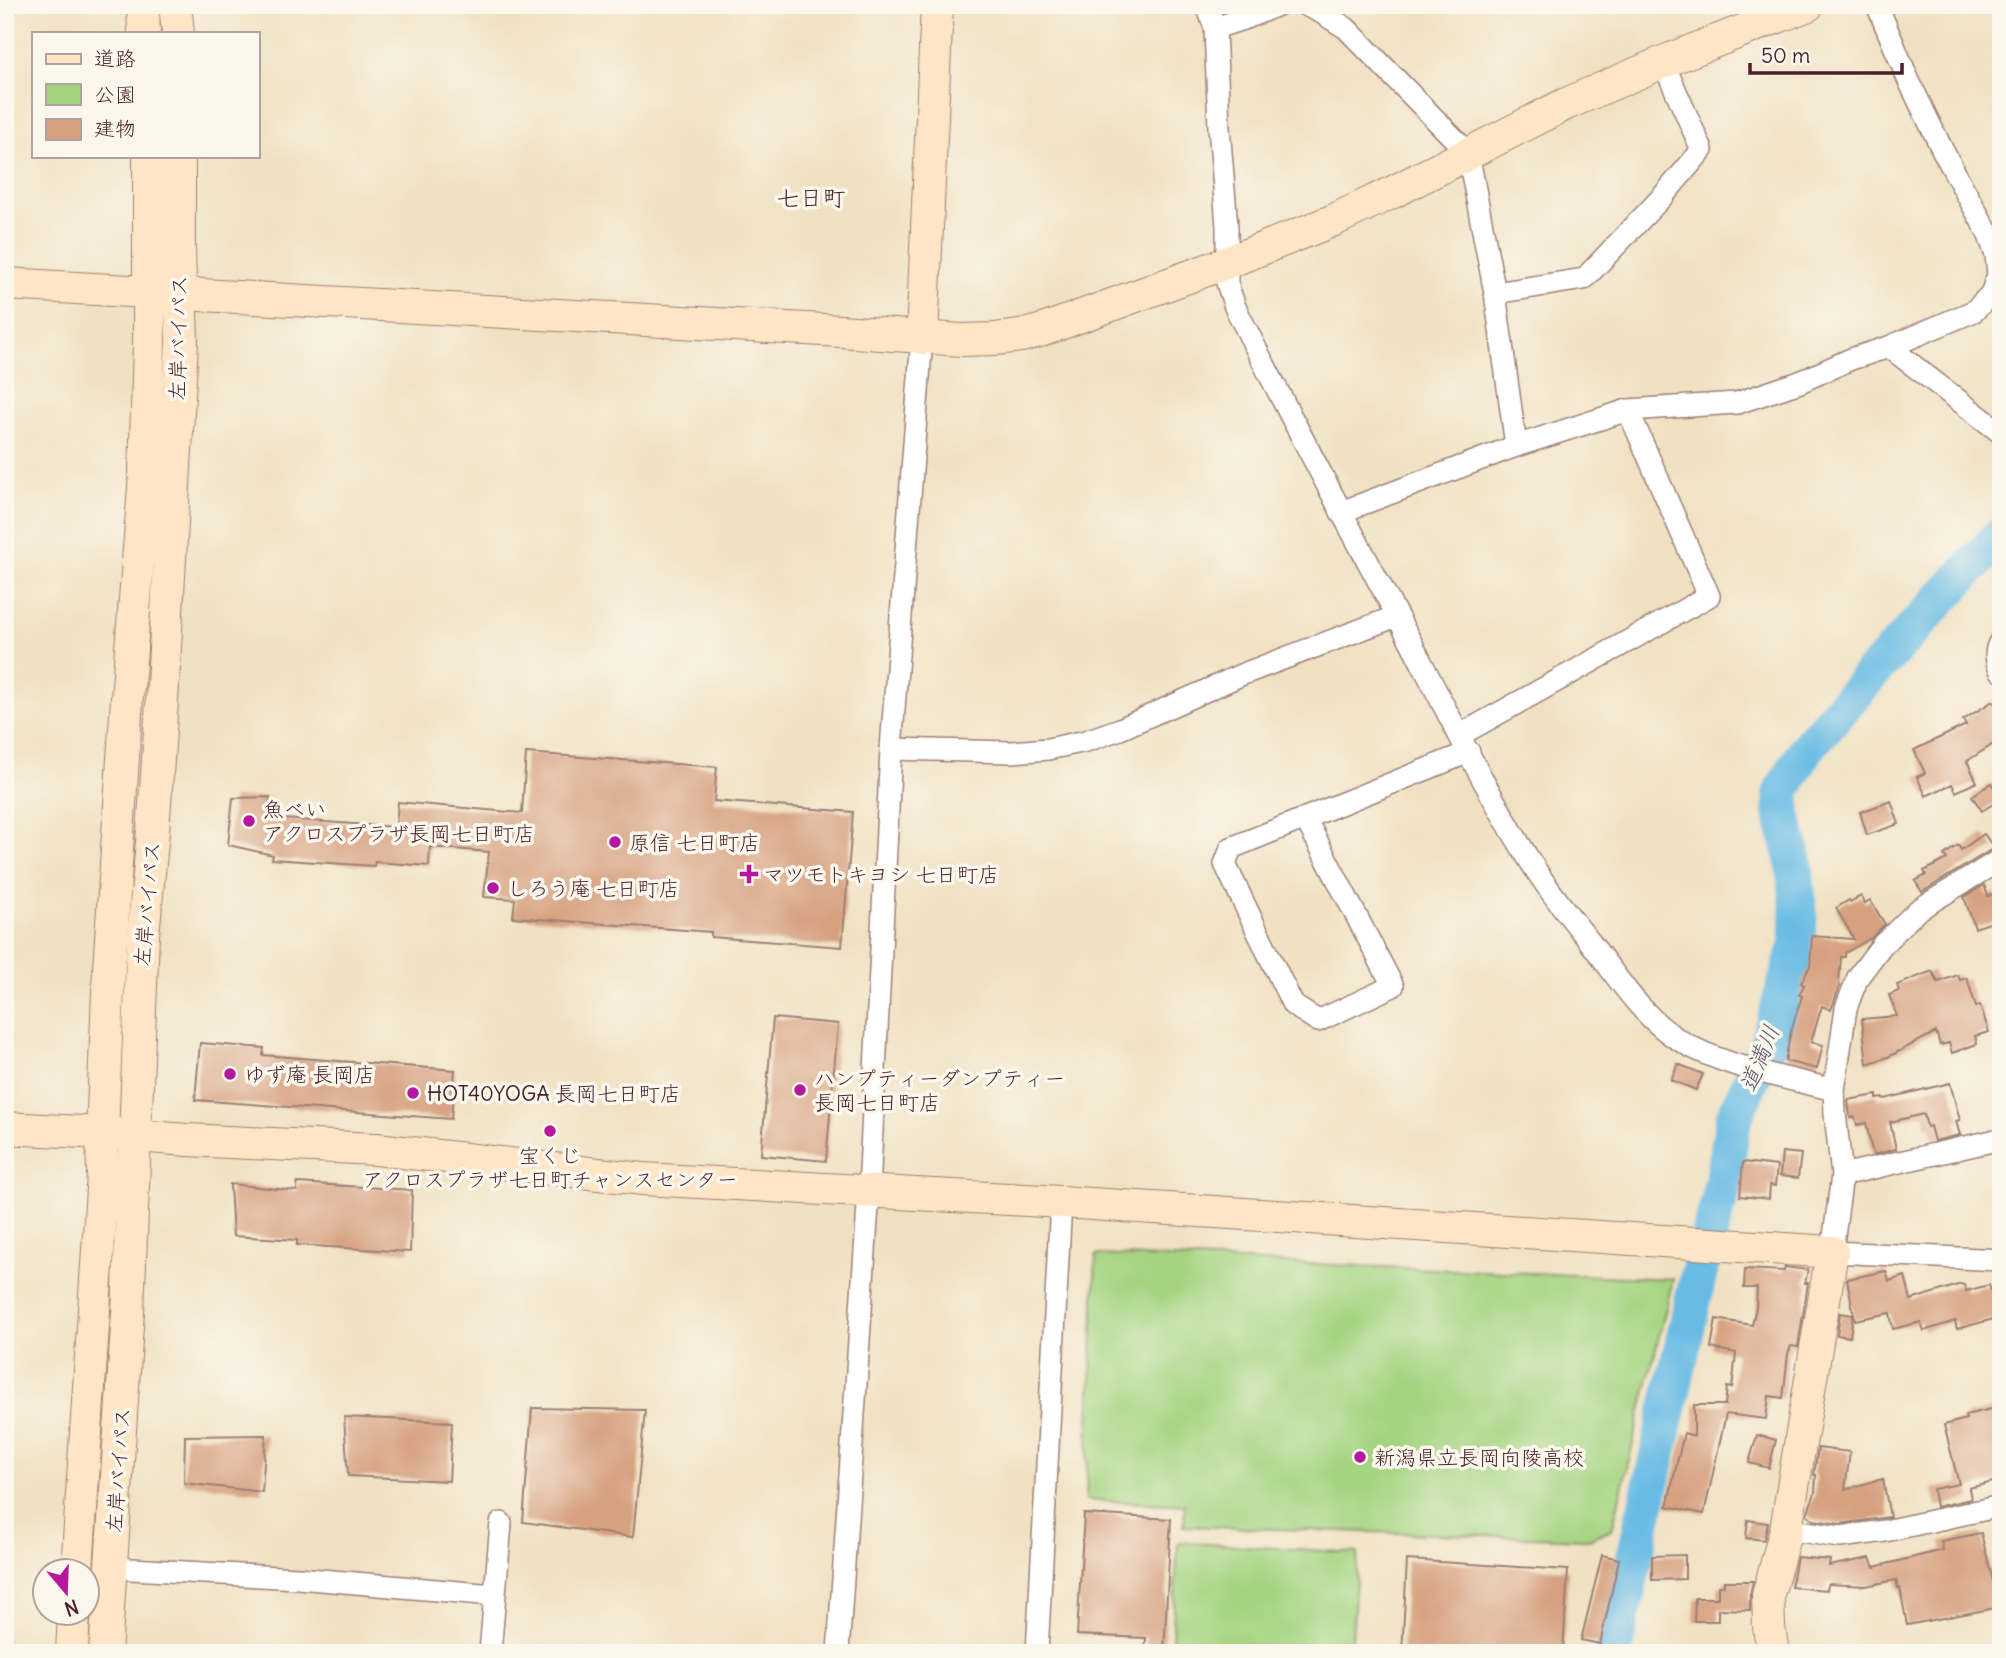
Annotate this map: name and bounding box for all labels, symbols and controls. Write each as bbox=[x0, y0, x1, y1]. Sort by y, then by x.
legend bbox=[32, 32, 259, 158]
scale bar bbox=[1750, 32, 1903, 76]
text: 50 m bbox=[1761, 42, 1810, 69]
text: 道路 bbox=[94, 45, 136, 72]
text: 公園 bbox=[94, 81, 136, 108]
text: 建物 bbox=[94, 115, 136, 142]
district label: 七日町 bbox=[777, 183, 846, 212]
street label: 左岸バイパス bbox=[163, 275, 193, 401]
place label: 魚べい アクロスプラザ長岡七日町店 bbox=[263, 796, 535, 847]
marker: 魚べい アクロスプラザ長岡七日町店 bbox=[241, 813, 257, 829]
place label: 原信 七日町店 bbox=[629, 829, 760, 856]
marker: 原信 七日町店 bbox=[607, 834, 623, 850]
street label: 左岸バイパス bbox=[128, 840, 166, 968]
place label: マツモトキヨシ 七日町店 bbox=[763, 861, 999, 888]
marker: マツモトキヨシ 七日町店 bbox=[741, 866, 757, 882]
place label: しろう庵 七日町店 bbox=[507, 875, 680, 902]
marker: しろう庵 七日町店 bbox=[485, 880, 501, 896]
water label: 道満川 bbox=[1733, 1021, 1785, 1095]
place label: ゆず庵 長岡店 bbox=[244, 1061, 375, 1088]
place label: ハンプティーダンプティー 長岡七日町店 bbox=[814, 1065, 1065, 1116]
marker: ゆず庵 長岡店 bbox=[222, 1066, 238, 1082]
place label: HOT40YOGA 長岡七日町店 bbox=[427, 1080, 681, 1107]
marker: ハンプティーダンプティー 長岡七日町店 bbox=[792, 1082, 808, 1098]
marker: HOT40YOGA 長岡七日町店 bbox=[405, 1085, 421, 1101]
marker: 宝くじ アクロスプラザ七日町チャンスセンター bbox=[542, 1123, 558, 1139]
place label: 宝くじ アクロスプラザ七日町チャンスセンター bbox=[362, 1142, 738, 1193]
street label: 左岸バイパス bbox=[100, 1406, 136, 1534]
place label: 新潟県立長岡向陵高校 bbox=[1374, 1444, 1584, 1471]
marker: 新潟県立長岡向陵高校 bbox=[1352, 1449, 1368, 1465]
north arrow bbox=[32, 1556, 102, 1626]
text: N bbox=[61, 1595, 82, 1622]

